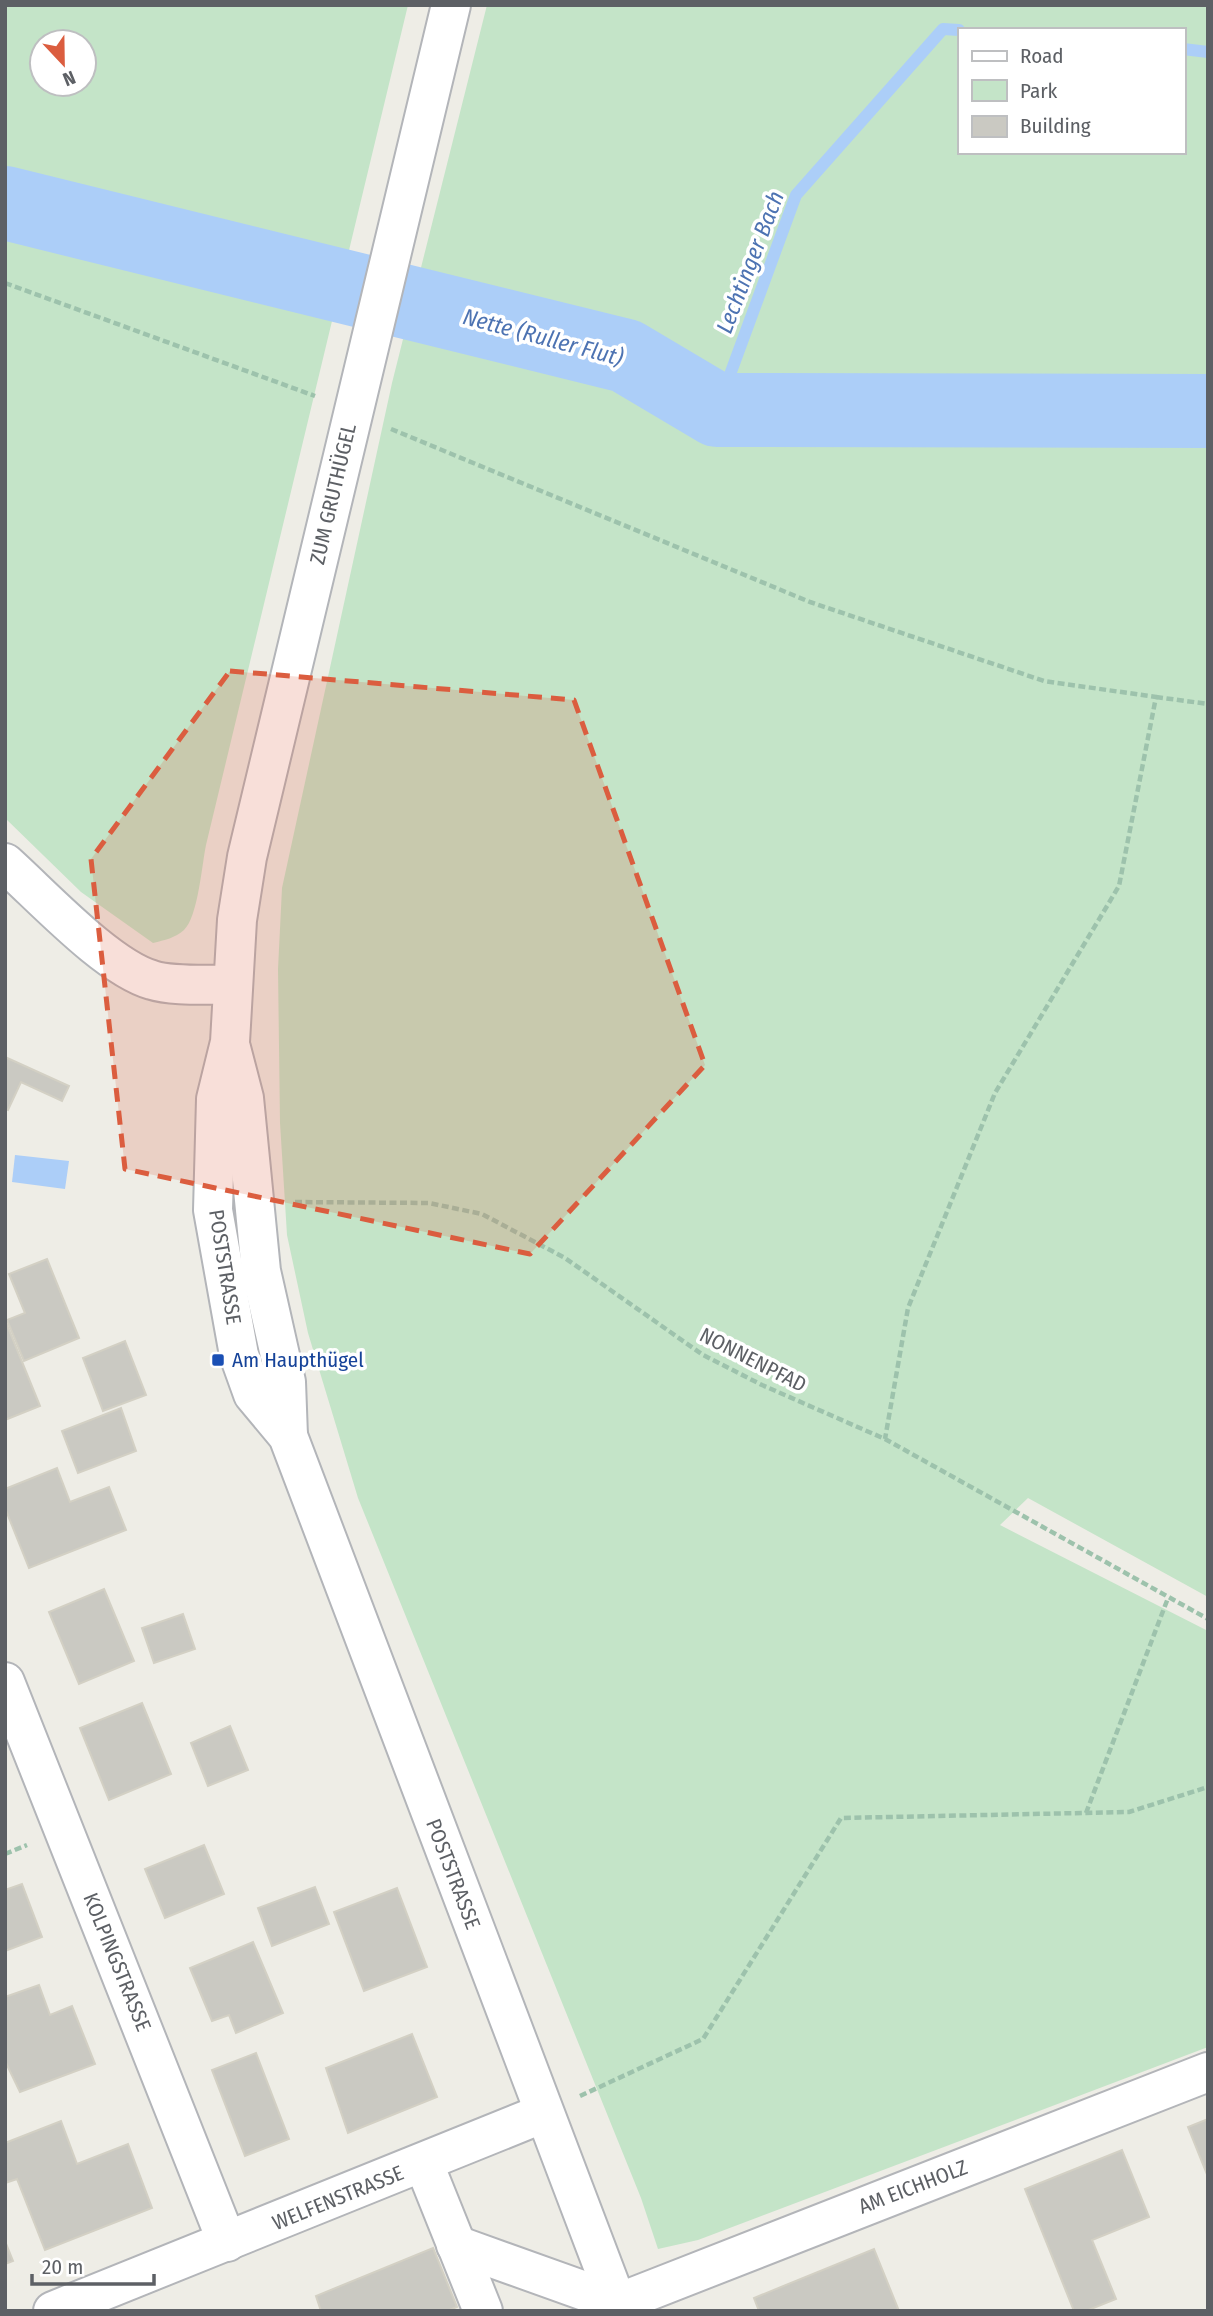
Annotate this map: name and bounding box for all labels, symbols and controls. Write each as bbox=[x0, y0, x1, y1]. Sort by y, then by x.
north arrow bbox=[28, 28, 98, 98]
legend bbox=[958, 28, 1185, 154]
text: Road bbox=[1020, 43, 1064, 69]
text: N bbox=[60, 66, 79, 91]
text: Park bbox=[1020, 78, 1058, 104]
text: Building bbox=[1020, 113, 1091, 139]
water label: Lechtinger Bach bbox=[710, 187, 790, 337]
water label: Nette (Ruller Flut) bbox=[460, 302, 626, 372]
street label: ZUM GRUTHÜGEL bbox=[304, 420, 362, 567]
street label: POSTSTRASSE bbox=[203, 1208, 247, 1326]
street label: NONNENPFAD bbox=[695, 1322, 811, 1398]
place label: Am Haupthügel bbox=[232, 1347, 364, 1373]
marker: Am Haupthügel bbox=[210, 1352, 226, 1368]
street label: POSTSTRASSE bbox=[420, 1815, 486, 1933]
street label: KOLPINGSTRASSE bbox=[77, 1889, 157, 2035]
street label: AM EICHHOLZ bbox=[855, 2154, 971, 2220]
street label: WELFENSTRASSE bbox=[269, 2160, 408, 2236]
scale bar bbox=[32, 2242, 154, 2286]
text: 20 m bbox=[42, 2254, 83, 2280]

